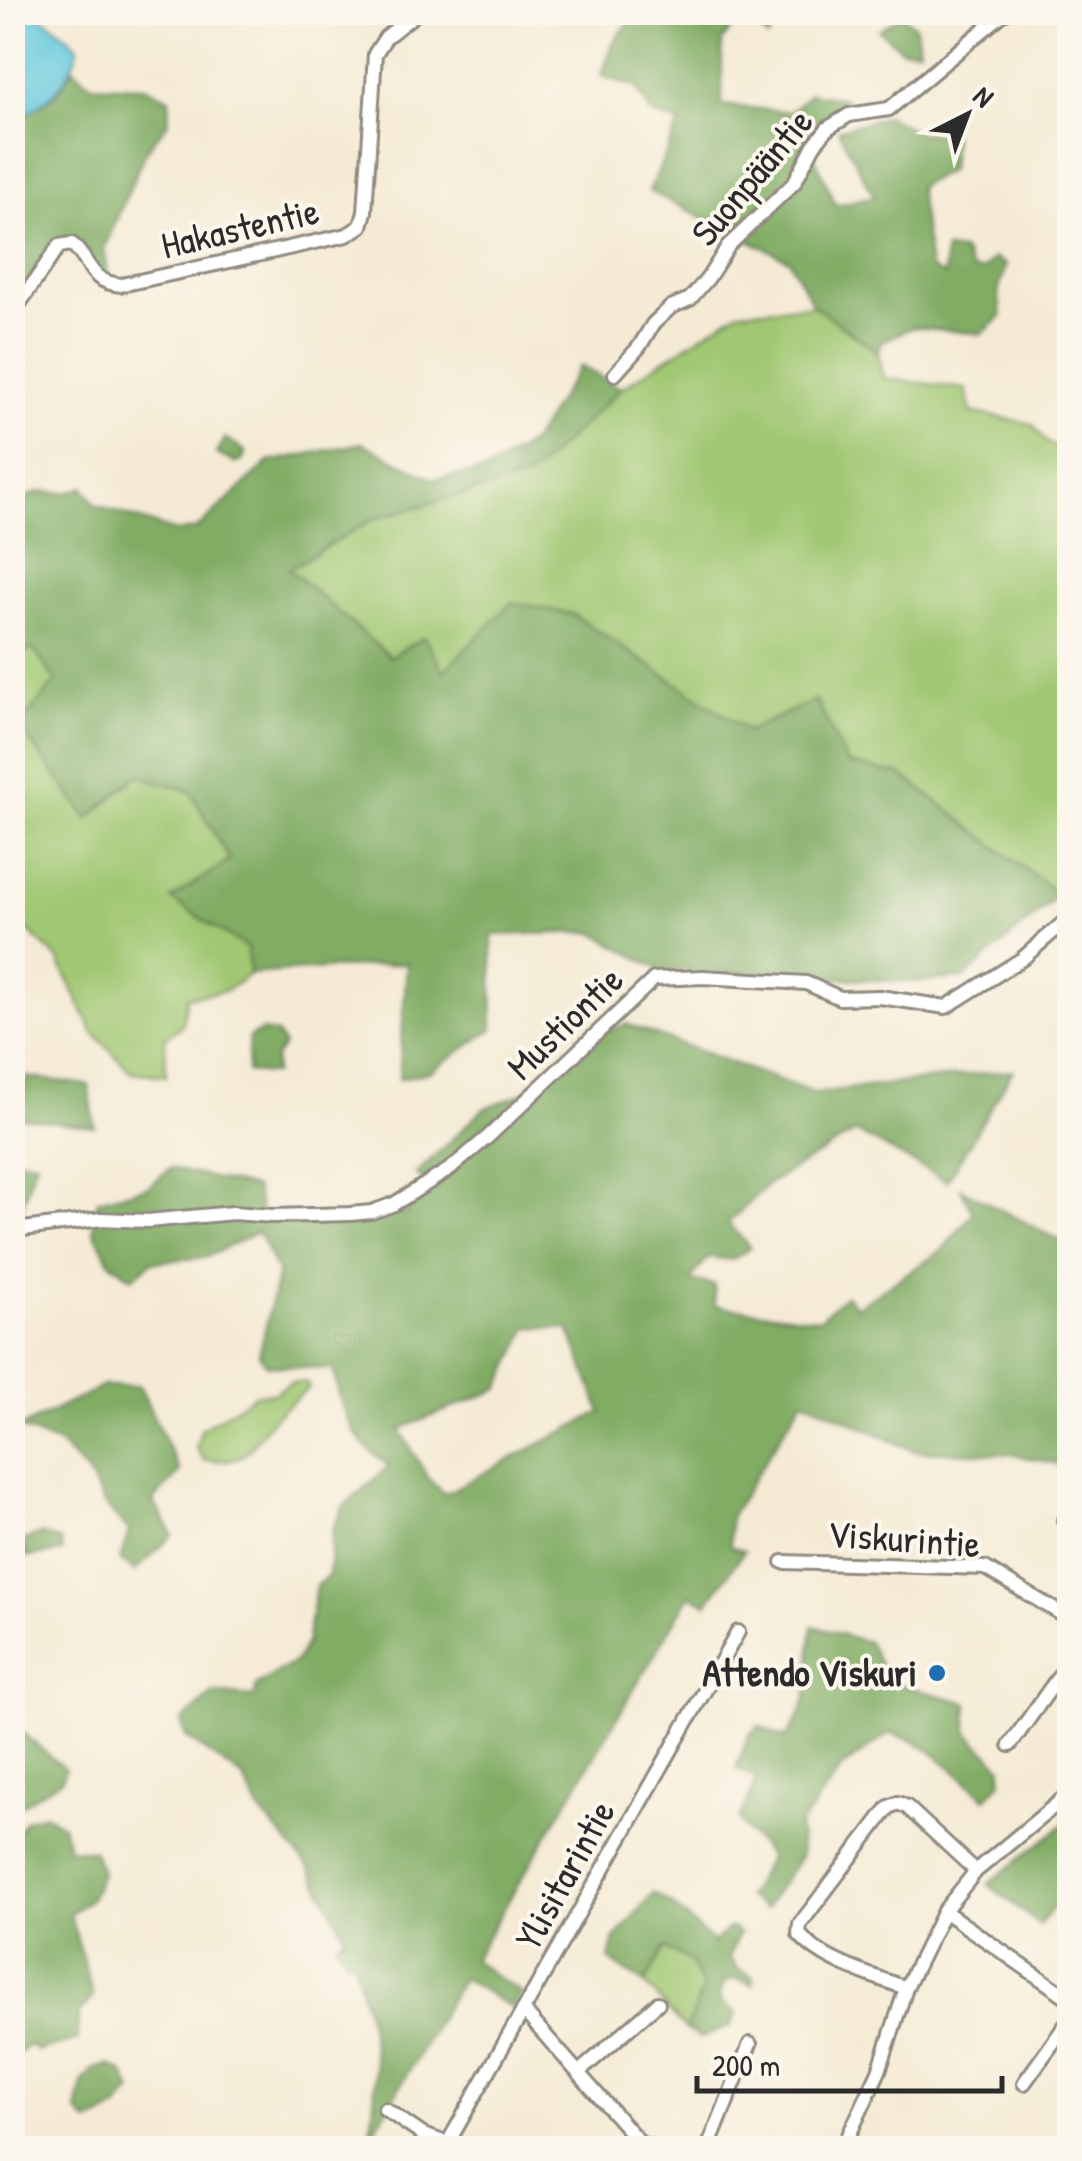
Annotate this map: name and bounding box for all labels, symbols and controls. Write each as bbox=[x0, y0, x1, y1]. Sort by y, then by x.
north arrow bbox=[917, 65, 1017, 165]
text: N bbox=[965, 77, 1002, 116]
street label: Suonpääntie bbox=[678, 96, 824, 256]
street label: Hakastentie bbox=[156, 184, 324, 270]
street label: Mustiontie bbox=[495, 954, 634, 1091]
street label: Viskurintie bbox=[826, 1507, 982, 1569]
place label: Attendo Viskuri bbox=[703, 1646, 917, 1698]
marker: Attendo Viskuri bbox=[926, 1662, 948, 1684]
street label: Ylisitarintie bbox=[502, 1790, 627, 1959]
scale bar bbox=[697, 2031, 1002, 2093]
text: 200 m bbox=[712, 2045, 780, 2085]

